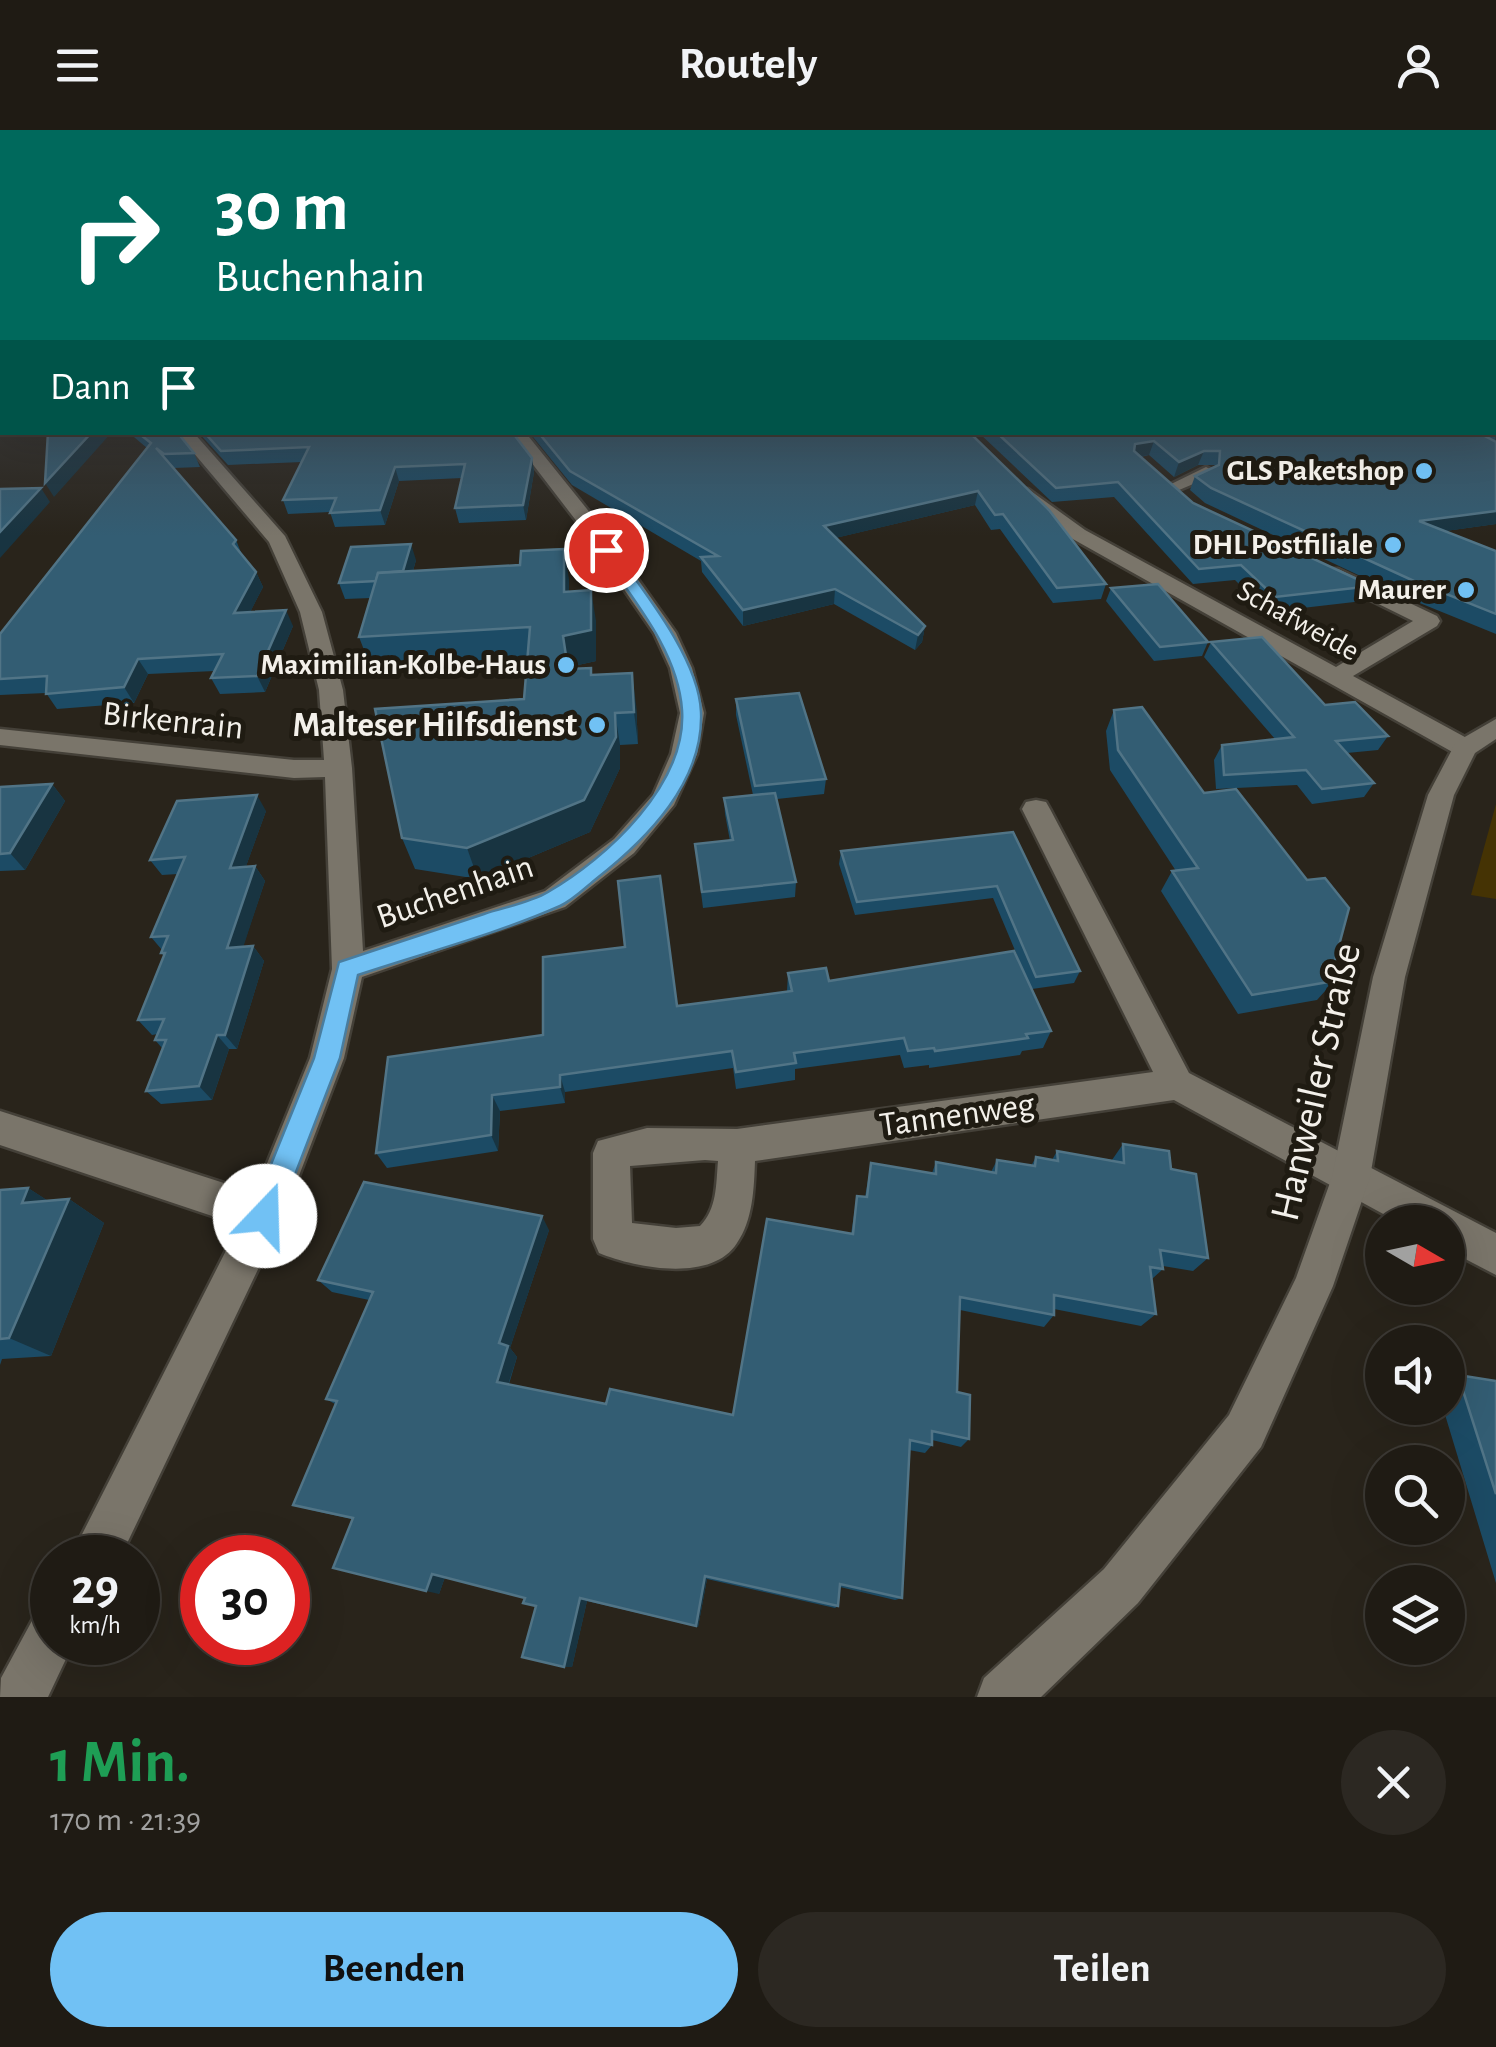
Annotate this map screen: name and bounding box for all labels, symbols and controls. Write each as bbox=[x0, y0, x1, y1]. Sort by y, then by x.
icon: menu bbox=[50, 38, 105, 93]
icon: person bbox=[1391, 38, 1446, 93]
text: Routely bbox=[679, 42, 817, 87]
icon: right bbox=[50, 170, 180, 300]
text: 30 m bbox=[215, 173, 349, 243]
text: Buchenhain bbox=[215, 255, 425, 300]
icon: arrive bbox=[151, 360, 206, 415]
text: Dann bbox=[50, 369, 131, 407]
place label: GLS Paketshop bbox=[1227, 456, 1404, 486]
marker: GLS Paketshop bbox=[1413, 460, 1435, 482]
pin bbox=[564, 508, 649, 593]
icon: arrive bbox=[579, 523, 634, 578]
place label: DHL Postfiliale bbox=[1193, 530, 1373, 560]
marker: DHL Postfiliale bbox=[1382, 534, 1404, 556]
street label: Schafweide bbox=[1232, 575, 1364, 667]
place label: Maurer bbox=[1357, 575, 1447, 605]
marker: Maurer bbox=[1455, 579, 1477, 601]
place label: Maximilian-Kolbe-Haus bbox=[261, 650, 546, 680]
marker: Maximilian-Kolbe-Haus bbox=[555, 654, 577, 676]
street label: Birkenrain bbox=[101, 696, 245, 746]
place label: Malteser Hilfsdienst bbox=[292, 708, 577, 743]
marker: Malteser Hilfsdienst bbox=[586, 714, 608, 736]
street label: Buchenhain bbox=[372, 849, 538, 935]
street label: Hanweiler Straße bbox=[1264, 939, 1368, 1225]
street label: Tannenweg bbox=[877, 1087, 1037, 1143]
position arrow bbox=[213, 1164, 317, 1268]
north arrow bbox=[1365, 1205, 1465, 1305]
map controls bbox=[1365, 1205, 1465, 1665]
button: sound bbox=[1365, 1325, 1465, 1425]
button: search bbox=[1365, 1445, 1465, 1545]
speed limit sign: 30 bbox=[180, 1535, 310, 1665]
text: 29 bbox=[71, 1563, 119, 1613]
button: layers bbox=[1365, 1565, 1465, 1665]
text: km/h bbox=[69, 1613, 121, 1638]
button: close bbox=[1341, 1730, 1446, 1835]
text: 1 Min. bbox=[50, 1733, 190, 1793]
text: 170 m · 21:39 bbox=[50, 1804, 201, 1836]
button: Beenden bbox=[50, 1912, 738, 2027]
button: Teilen bbox=[758, 1912, 1446, 2027]

